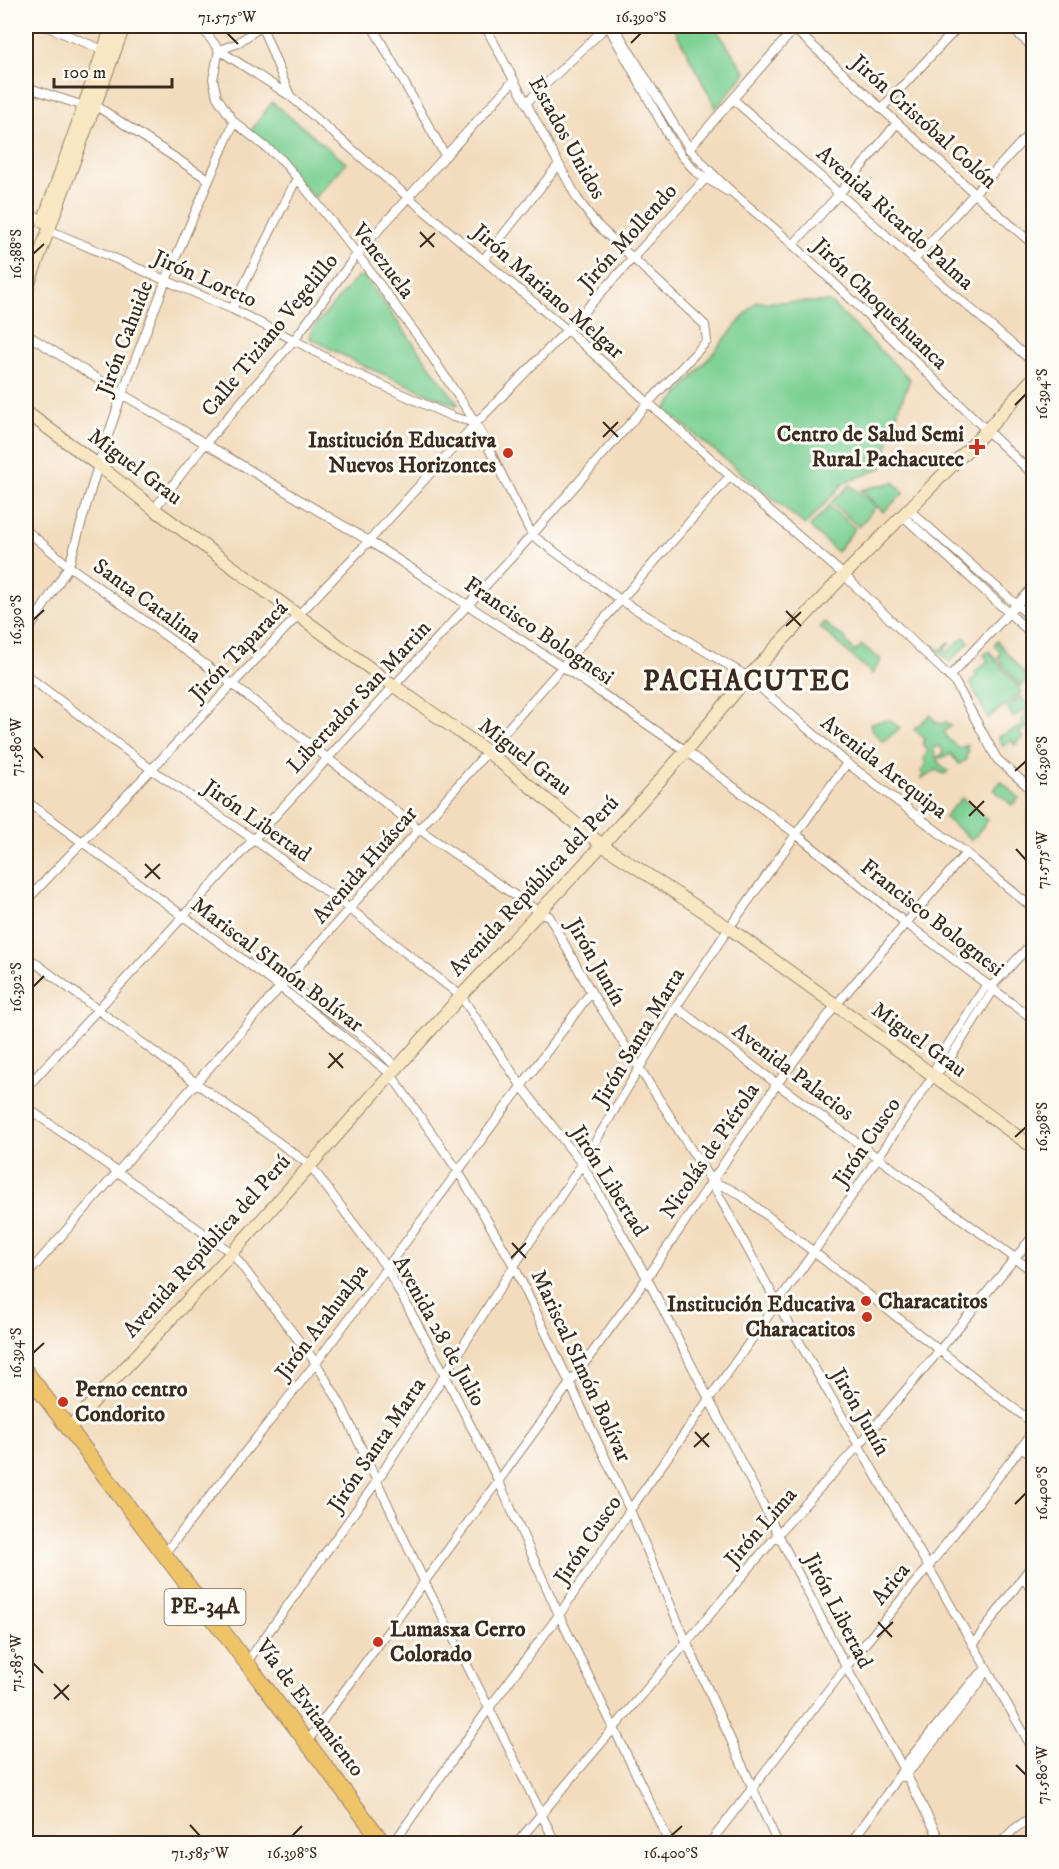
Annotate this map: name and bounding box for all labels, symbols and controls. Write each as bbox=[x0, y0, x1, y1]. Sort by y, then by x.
text: 71.575°W bbox=[198, 8, 256, 27]
text: 16.390°S bbox=[616, 8, 666, 27]
street label: Jirón Cristóbal Colón bbox=[844, 48, 1003, 195]
scale bar bbox=[54, 51, 172, 89]
text: 100 m bbox=[63, 62, 106, 84]
street label: Estados Unidos bbox=[522, 72, 612, 204]
street label: Avenida Ricardo Palma bbox=[811, 140, 980, 296]
street label: Jirón Mollendo bbox=[572, 178, 683, 298]
street label: Venezuela bbox=[345, 217, 421, 305]
street label: Jirón Mariano Melgar bbox=[465, 217, 630, 366]
text: 16.388°S bbox=[7, 229, 26, 279]
street label: Jirón Choquehuanca bbox=[805, 231, 954, 376]
street label: Jirón Loreto bbox=[147, 243, 261, 314]
street label: Calle Tiziano Vegelillo bbox=[196, 248, 344, 422]
street label: Jirón Cahuide bbox=[90, 277, 159, 401]
text: 16.394°S bbox=[1033, 368, 1052, 420]
place label: Centro de Salud Semi Rural Pachacutec bbox=[777, 421, 965, 473]
street label: Miguel Grau bbox=[83, 423, 187, 511]
place label: Institución Educativa Nuevos Horizontes bbox=[308, 427, 497, 479]
marker: Centro de Salud Semi Rural Pachacutec bbox=[968, 438, 986, 456]
marker: Institución Educativa Nuevos Horizontes bbox=[501, 446, 515, 460]
street label: Santa Catalina bbox=[88, 553, 207, 650]
street label: Francisco Bolognesi bbox=[459, 571, 619, 691]
street label: Jirón Taparacá bbox=[183, 594, 294, 709]
text: 16.390°S bbox=[7, 595, 26, 645]
street label: Libertador San Martin bbox=[281, 615, 437, 779]
district label: PACHACUTEC bbox=[643, 664, 851, 699]
street label: Avenida Arequipa bbox=[815, 709, 953, 825]
street label: Miguel Grau bbox=[473, 712, 577, 802]
text: 71.580°W bbox=[7, 718, 26, 776]
text: 16.396°S bbox=[1033, 736, 1052, 786]
street label: Jirón Libertad bbox=[196, 773, 316, 868]
street label: Avenida República del Perú bbox=[443, 790, 625, 982]
street label: Avenida Huáscar bbox=[307, 800, 424, 929]
text: 71.575°W bbox=[1033, 831, 1052, 889]
street label: Francisco Bolognesi bbox=[855, 854, 1009, 982]
street label: Mariscal SImón Bolívar bbox=[185, 891, 369, 1039]
street label: Jirón Junín bbox=[559, 912, 632, 1011]
text: 16.392°S bbox=[7, 962, 26, 1012]
street label: Jirón Santa Marta bbox=[586, 962, 691, 1113]
street label: Miguel Grau bbox=[866, 996, 972, 1084]
street label: Avenida Palacios bbox=[727, 1017, 859, 1127]
street label: Nicolás de Piérola bbox=[655, 1077, 766, 1224]
street label: Jirón Cusco bbox=[826, 1092, 907, 1193]
text: 16.398°S bbox=[1033, 1102, 1052, 1152]
street label: Jirón Libertad bbox=[563, 1119, 654, 1241]
street label: Avenida República del Perú bbox=[117, 1149, 297, 1343]
street label: Avenida 28 de Julio bbox=[387, 1251, 491, 1411]
street label: Jirón Atahualpa bbox=[269, 1258, 375, 1387]
street label: Mariscal SImón Bolívar bbox=[525, 1266, 638, 1467]
place label: Characatitos bbox=[878, 1288, 988, 1315]
place label: Institución Educativa Characatitos bbox=[667, 1291, 856, 1343]
marker: Characatitos bbox=[859, 1294, 873, 1308]
marker: Institución Educativa Characatitos bbox=[860, 1310, 874, 1324]
text: 16.394°S bbox=[7, 1327, 26, 1379]
street label: Jirón Junín bbox=[823, 1362, 896, 1461]
street label: Jirón Santa Marta bbox=[321, 1372, 432, 1519]
place label: Perno centro Condorito bbox=[75, 1376, 188, 1428]
marker: Perno centro Condorito bbox=[56, 1395, 70, 1409]
text: 16.400°S bbox=[1033, 1466, 1052, 1520]
street label: Jirón Lima bbox=[718, 1481, 803, 1574]
street label: Jirón Cusco bbox=[547, 1490, 628, 1591]
street label: Jirón Libertad bbox=[797, 1547, 879, 1673]
street label: Arica bbox=[866, 1557, 917, 1611]
road number: PE-34A bbox=[164, 1589, 246, 1625]
place label: Lumasxa Cerro Colorado bbox=[390, 1616, 526, 1668]
street label: Vía de Evitamiento bbox=[249, 1633, 370, 1782]
text: 71.585°W bbox=[7, 1634, 26, 1692]
marker: Lumasxa Cerro Colorado bbox=[371, 1635, 385, 1649]
text: 71.580°W bbox=[1033, 1746, 1052, 1804]
text: 71.585°W bbox=[171, 1844, 229, 1863]
text: 16.398°S bbox=[267, 1844, 317, 1863]
text: 16.400°S bbox=[644, 1844, 698, 1863]

